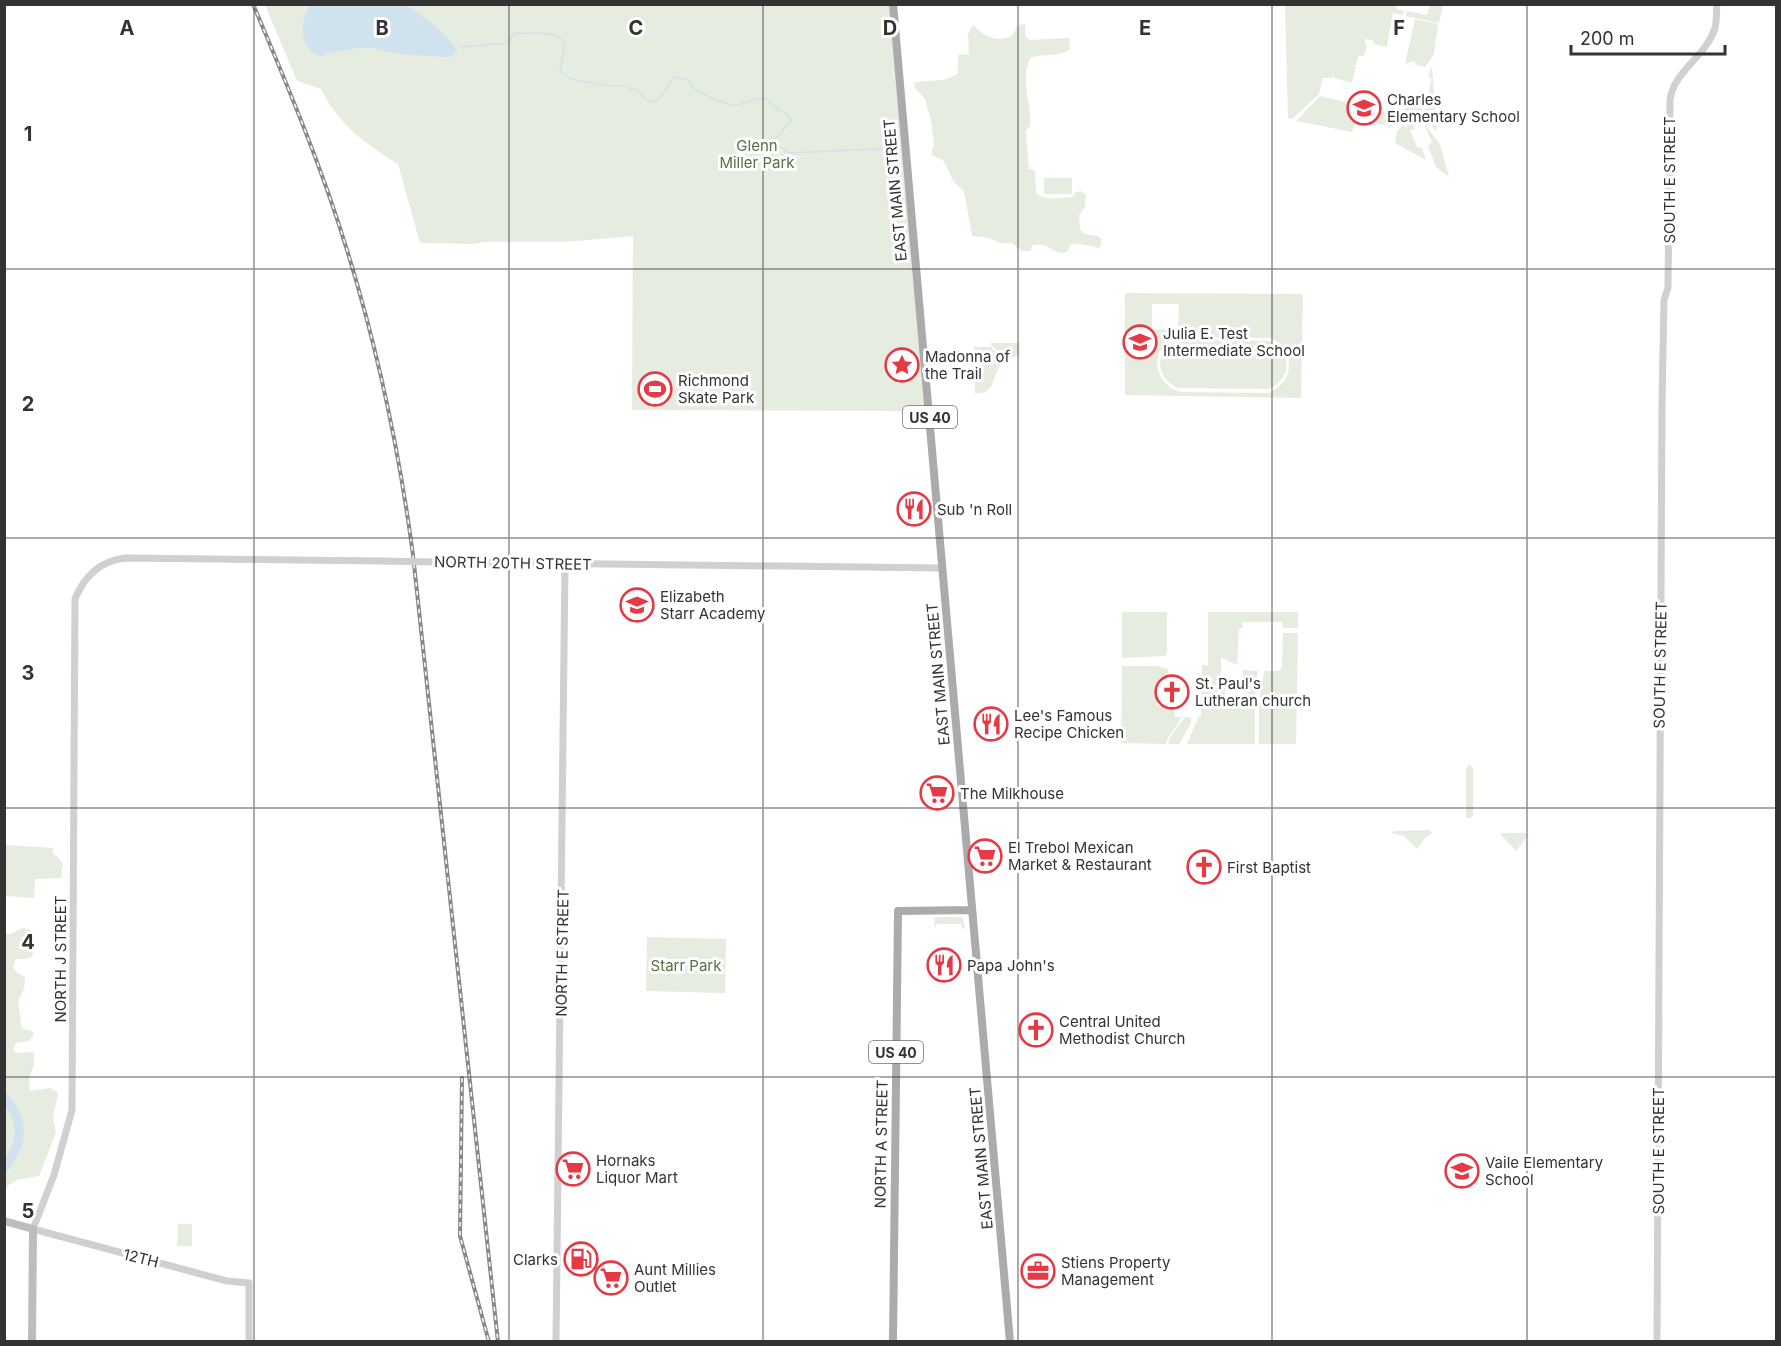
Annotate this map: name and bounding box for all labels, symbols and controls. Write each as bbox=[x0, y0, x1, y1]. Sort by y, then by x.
text: A bbox=[120, 16, 135, 40]
text: B bbox=[375, 16, 389, 40]
text: C bbox=[629, 16, 643, 40]
text: D bbox=[883, 16, 897, 40]
text: E bbox=[1139, 16, 1151, 40]
text: F bbox=[1393, 16, 1405, 40]
scale bar bbox=[1571, 18, 1726, 56]
text: 200 m bbox=[1580, 28, 1635, 49]
school or university icon: Charles Elementary School bbox=[1346, 90, 1382, 126]
place label: Charles Elementary School bbox=[1387, 90, 1520, 126]
street label: SOUTH E STREET bbox=[1660, 116, 1679, 244]
street label: EAST MAIN STREET bbox=[879, 118, 911, 262]
text: 1 bbox=[24, 122, 32, 146]
park label: Glenn Miller Park bbox=[719, 136, 795, 172]
school or university icon: Julia E. Test Intermediate School bbox=[1122, 324, 1158, 360]
place label: Julia E. Test Intermediate School bbox=[1163, 324, 1305, 360]
place icon: Madonna of the Trail bbox=[884, 347, 920, 383]
place label: Madonna of the Trail bbox=[925, 347, 1011, 383]
sports icon: Richmond Skate Park bbox=[637, 371, 673, 407]
place label: Richmond Skate Park bbox=[678, 371, 755, 407]
text: 2 bbox=[22, 392, 34, 416]
road number: US 40 bbox=[903, 406, 957, 428]
restaurant icon: Sub 'n Roll bbox=[896, 491, 932, 527]
place label: Sub 'n Roll bbox=[937, 500, 1012, 519]
street label: NORTH 20TH STREET bbox=[434, 552, 592, 574]
school or university icon: Elizabeth Starr Academy bbox=[619, 587, 655, 623]
place label: Elizabeth Starr Academy bbox=[660, 587, 766, 623]
street label: SOUTH E STREET bbox=[1649, 601, 1671, 729]
street label: EAST MAIN STREET bbox=[922, 602, 954, 746]
text: 3 bbox=[22, 661, 34, 685]
church icon: St. Paul's Lutheran church bbox=[1154, 674, 1190, 710]
place label: St. Paul's Lutheran church bbox=[1195, 674, 1311, 710]
restaurant icon: Lee's Famous Recipe Chicken bbox=[973, 706, 1009, 742]
place label: Lee's Famous Recipe Chicken bbox=[1014, 706, 1124, 742]
supermarket icon: The Milkhouse bbox=[919, 775, 955, 811]
place label: The Milkhouse bbox=[960, 784, 1064, 803]
supermarket icon: El Trebol Mexican Market & Restaurant bbox=[967, 838, 1003, 874]
place label: El Trebol Mexican Market & Restaurant bbox=[1008, 838, 1152, 874]
church icon: First Baptist bbox=[1186, 849, 1222, 885]
place label: First Baptist bbox=[1227, 858, 1311, 877]
street label: NORTH E STREET bbox=[551, 889, 573, 1017]
street label: NORTH J STREET bbox=[51, 896, 70, 1022]
text: 4 bbox=[21, 930, 35, 954]
restaurant icon: Papa John's bbox=[926, 947, 962, 983]
park label: Starr Park bbox=[651, 956, 722, 975]
place label: Papa John's bbox=[967, 956, 1055, 975]
church icon: Central United Methodist Church bbox=[1018, 1012, 1054, 1048]
place label: Central United Methodist Church bbox=[1059, 1012, 1185, 1048]
road number: US 40 bbox=[869, 1041, 923, 1063]
street label: NORTH A STREET bbox=[870, 1079, 892, 1209]
street label: EAST MAIN STREET bbox=[965, 1086, 997, 1230]
street label: SOUTH E STREET bbox=[1649, 1087, 1668, 1215]
supermarket icon: Hornaks Liquor Mart bbox=[555, 1151, 591, 1187]
place label: Hornaks Liquor Mart bbox=[596, 1151, 678, 1187]
school or university icon: Vaile Elementary School bbox=[1444, 1153, 1480, 1189]
place label: Vaile Elementary School bbox=[1485, 1153, 1604, 1189]
text: 5 bbox=[22, 1199, 34, 1223]
fuel station icon: Clarks bbox=[563, 1241, 599, 1277]
street label: 12TH bbox=[121, 1244, 161, 1272]
place label: Clarks bbox=[513, 1250, 558, 1269]
office icon: Stiens Property Management bbox=[1020, 1253, 1056, 1289]
place label: Stiens Property Management bbox=[1061, 1253, 1171, 1289]
supermarket icon: Aunt Millies Outlet bbox=[593, 1260, 629, 1296]
place label: Aunt Millies Outlet bbox=[634, 1260, 716, 1296]

